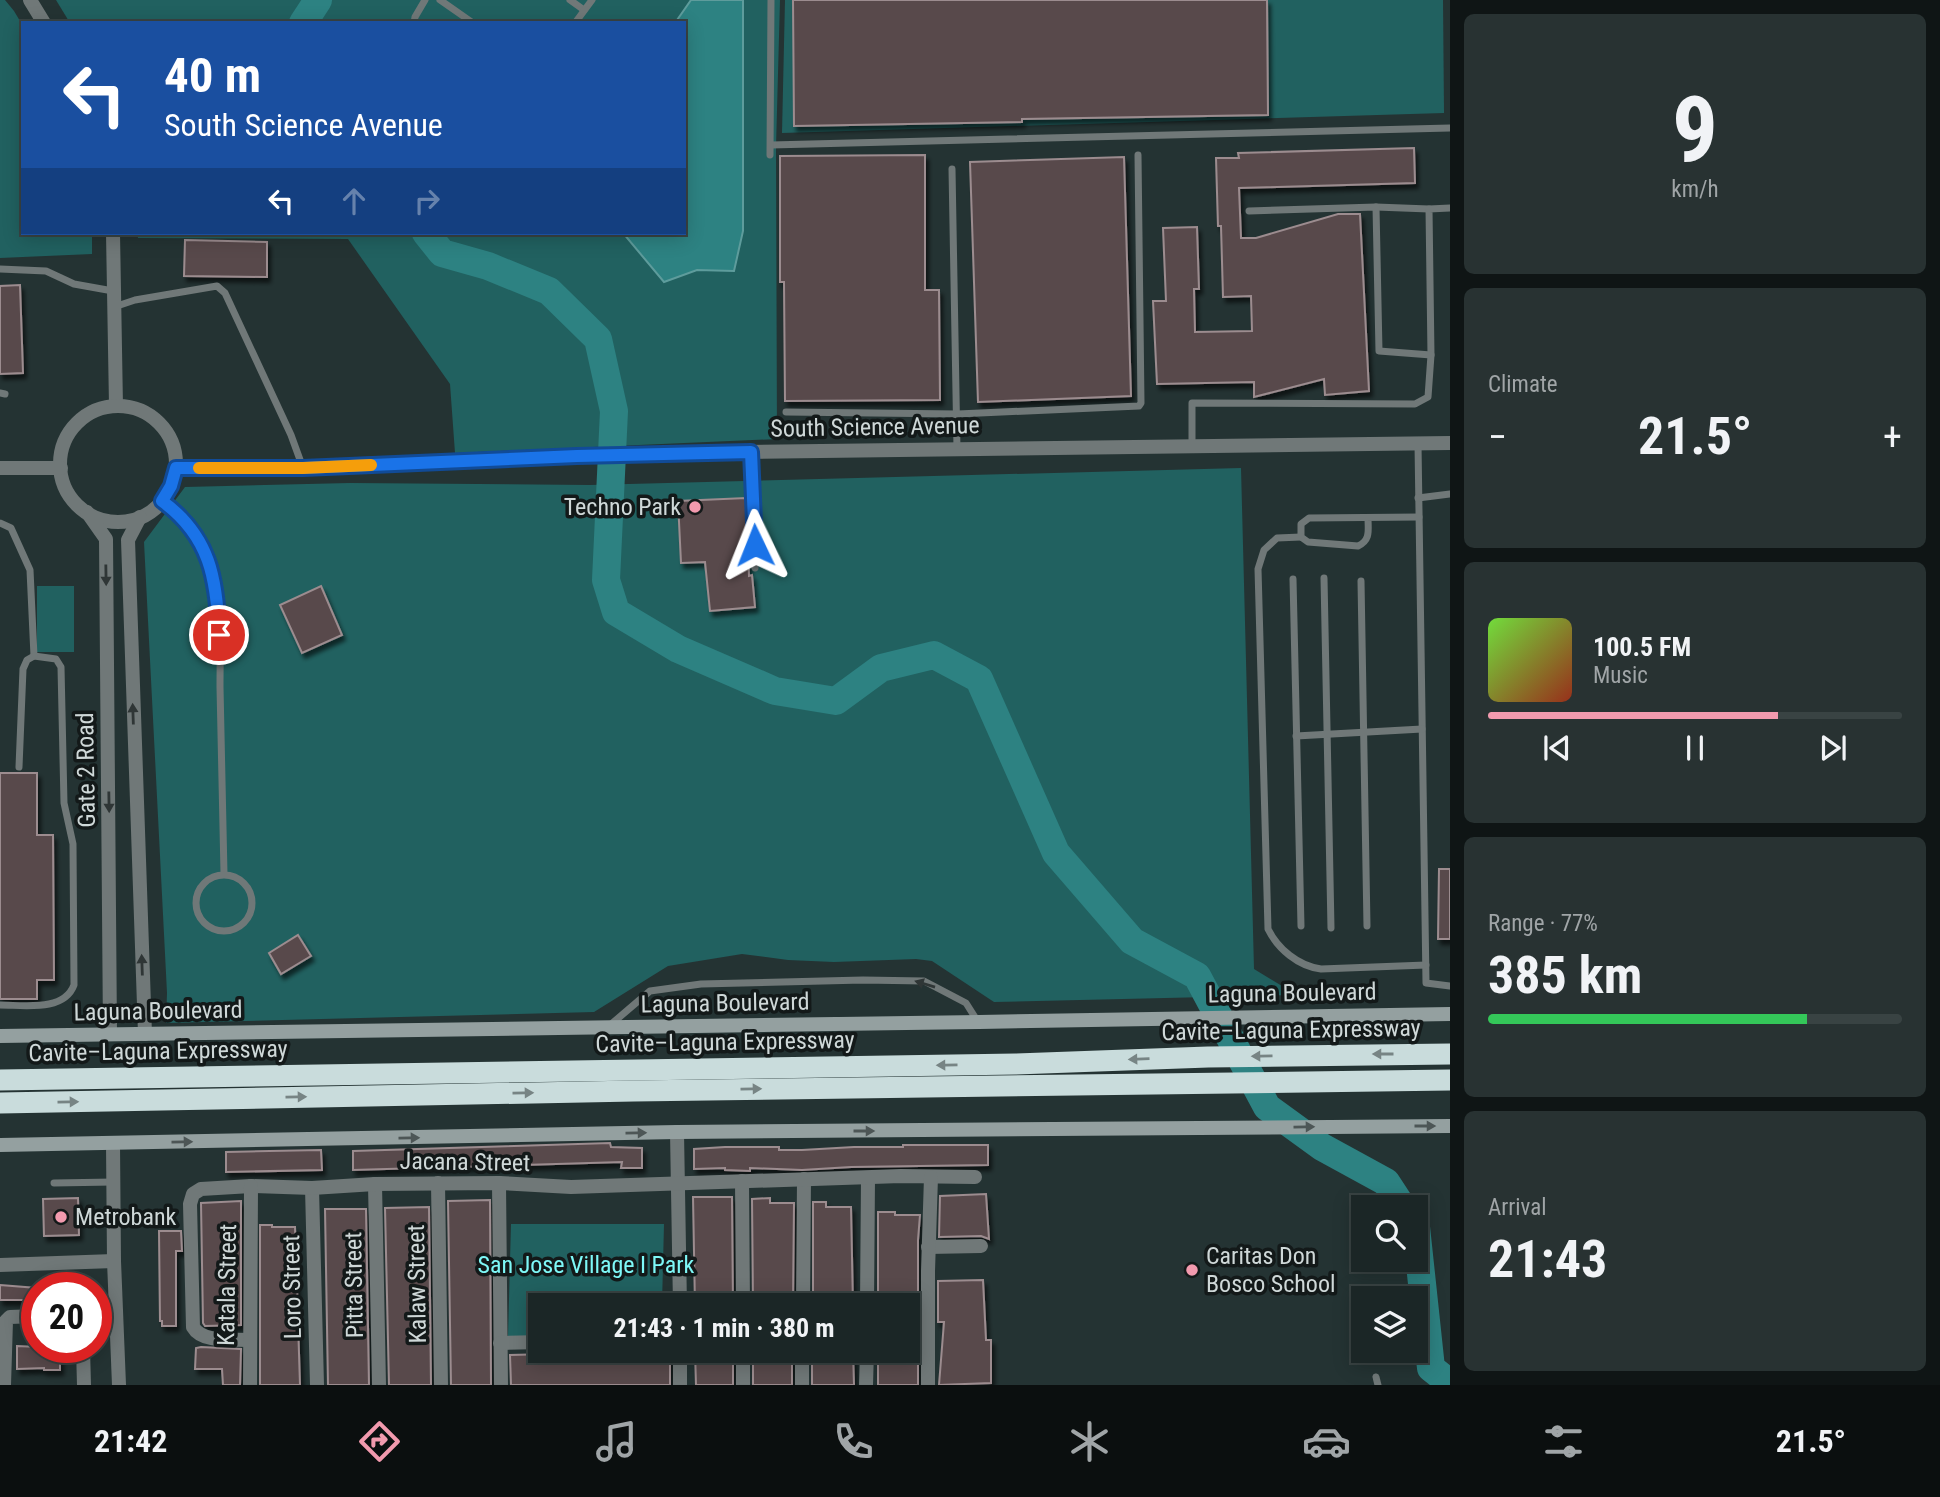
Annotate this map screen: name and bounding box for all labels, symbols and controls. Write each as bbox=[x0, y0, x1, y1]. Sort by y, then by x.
text: 40 m bbox=[164, 47, 261, 104]
icon: left bbox=[49, 49, 140, 140]
text: 9 bbox=[1672, 77, 1718, 183]
text: South Science Avenue bbox=[164, 106, 443, 144]
text: km/h bbox=[1671, 176, 1719, 203]
icon: left bbox=[262, 182, 300, 220]
icon: ahead bbox=[335, 182, 373, 220]
icon: right bbox=[408, 182, 446, 220]
text: Climate bbox=[1488, 371, 1558, 398]
text: 21.5° bbox=[1638, 406, 1752, 467]
street label: South Science Avenue bbox=[770, 411, 980, 443]
text: − bbox=[1488, 415, 1507, 459]
text: + bbox=[1883, 415, 1902, 459]
place label: Techno Park bbox=[564, 493, 681, 521]
marker: Techno Park bbox=[687, 499, 703, 515]
position arrow bbox=[718, 508, 792, 582]
one-way arrow bbox=[100, 564, 112, 586]
pin bbox=[189, 605, 249, 665]
icon: arrive bbox=[200, 616, 238, 654]
text: 100.5 FM bbox=[1593, 632, 1691, 662]
text: Music bbox=[1593, 662, 1648, 689]
one-way arrow bbox=[128, 702, 139, 724]
street label: Gate 2 Road bbox=[71, 712, 101, 828]
icon: previous bbox=[1538, 729, 1576, 767]
icon: pause bbox=[1676, 729, 1714, 767]
icon: next bbox=[1814, 729, 1852, 767]
one-way arrow bbox=[103, 791, 115, 813]
text: Range · 77% bbox=[1488, 910, 1598, 937]
text: 385 km bbox=[1488, 945, 1642, 1006]
one-way arrow bbox=[137, 954, 148, 976]
street label: Laguna Boulevard bbox=[1207, 978, 1377, 1008]
one-way arrow bbox=[915, 979, 936, 989]
street label: Laguna Boulevard bbox=[640, 988, 810, 1018]
street label: Laguna Boulevard bbox=[73, 996, 243, 1026]
street label: Cavite–Laguna Expressway bbox=[1161, 1014, 1421, 1046]
street label: Cavite–Laguna Expressway bbox=[595, 1026, 855, 1058]
street label: Cavite–Laguna Expressway bbox=[28, 1035, 288, 1067]
one-way arrow bbox=[1372, 1048, 1394, 1060]
one-way arrow bbox=[1251, 1050, 1273, 1061]
one-way arrow bbox=[1128, 1053, 1150, 1065]
one-way arrow bbox=[936, 1059, 958, 1070]
one-way arrow bbox=[740, 1084, 762, 1095]
one-way arrow bbox=[512, 1087, 534, 1099]
one-way arrow bbox=[285, 1092, 307, 1103]
one-way arrow bbox=[57, 1096, 79, 1107]
one-way arrow bbox=[1414, 1120, 1436, 1132]
one-way arrow bbox=[1294, 1122, 1316, 1133]
one-way arrow bbox=[853, 1125, 875, 1137]
one-way arrow bbox=[626, 1127, 648, 1139]
one-way arrow bbox=[398, 1132, 420, 1143]
one-way arrow bbox=[171, 1136, 193, 1148]
street label: Jacana Street bbox=[399, 1147, 531, 1177]
text: Arrival bbox=[1488, 1194, 1547, 1221]
map controls bbox=[1351, 1195, 1428, 1363]
button: search bbox=[1351, 1195, 1428, 1272]
place label: Metrobank bbox=[75, 1203, 177, 1231]
marker: Metrobank bbox=[53, 1209, 69, 1225]
street label: Katala Street bbox=[212, 1224, 242, 1346]
street label: Kalaw Street bbox=[402, 1224, 432, 1344]
text: 21:43 bbox=[1488, 1229, 1607, 1290]
street label: Pitta Street bbox=[339, 1232, 369, 1338]
street label: Loro Street bbox=[277, 1235, 307, 1339]
place label: Caritas Don Bosco School bbox=[1206, 1242, 1335, 1298]
park label: San Jose Village I Park bbox=[478, 1251, 695, 1279]
marker: Caritas Don Bosco School bbox=[1184, 1262, 1200, 1278]
speed limit sign: 20 bbox=[21, 1272, 112, 1363]
button: layers bbox=[1351, 1286, 1428, 1363]
text: 21:43 · 1 min · 380 m bbox=[614, 1313, 834, 1343]
icon: directions bbox=[355, 1417, 404, 1466]
icon: music bbox=[592, 1417, 641, 1466]
icon: phone bbox=[829, 1417, 878, 1466]
icon: climate bbox=[1065, 1417, 1114, 1466]
icon: car bbox=[1302, 1417, 1351, 1466]
icon: filters bbox=[1539, 1417, 1588, 1466]
text: 21:42 bbox=[94, 1422, 167, 1460]
text: 21.5° bbox=[1776, 1422, 1846, 1460]

